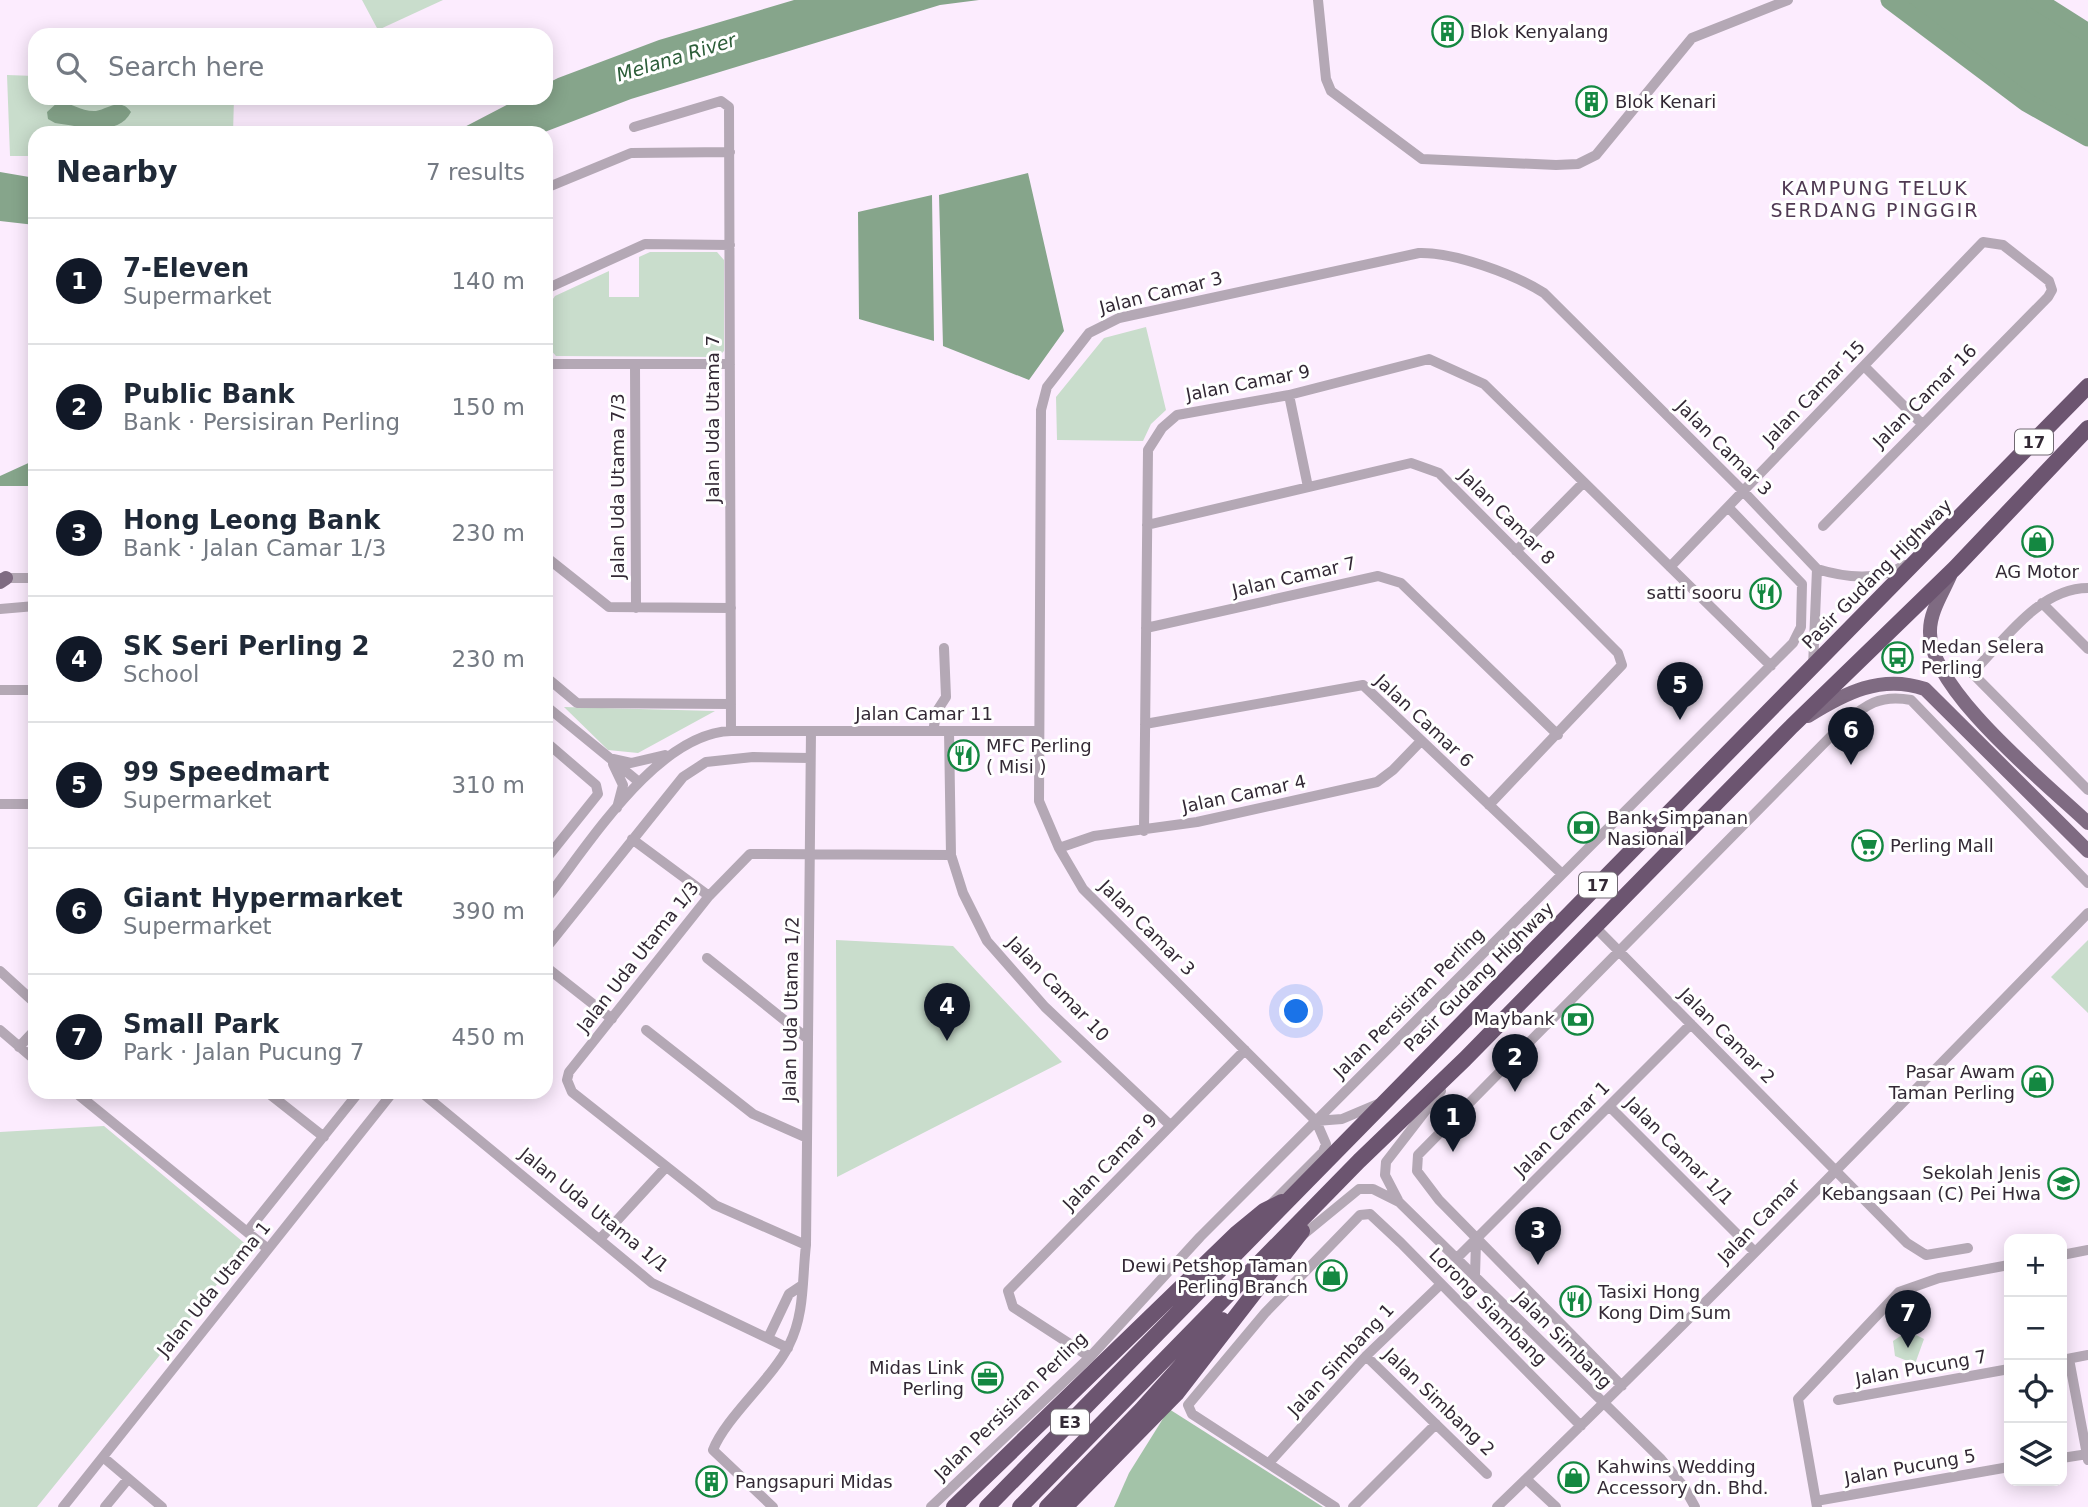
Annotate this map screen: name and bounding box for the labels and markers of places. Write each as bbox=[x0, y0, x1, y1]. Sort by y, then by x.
building icon: Blok Kenyalang bbox=[1430, 15, 1464, 49]
place label: Blok Kenyalang bbox=[1470, 21, 1608, 42]
building icon: Blok Kenari bbox=[1575, 85, 1609, 119]
place label: Blok Kenari bbox=[1615, 91, 1716, 112]
shop icon: AG Motor bbox=[2020, 524, 2054, 558]
place label: AG Motor bbox=[1995, 561, 2079, 582]
restaurant icon: satti sooru bbox=[1748, 576, 1782, 610]
place label: satti sooru bbox=[1647, 582, 1742, 603]
place label: Medan Selera Perling bbox=[1921, 636, 2044, 678]
bus stop icon: Medan Selera Perling bbox=[1881, 640, 1915, 674]
pin: 5 bbox=[1657, 662, 1703, 720]
pin: 6 bbox=[1828, 707, 1874, 765]
place label: MFC Perling ( Misi ) bbox=[986, 735, 1092, 777]
restaurant icon: MFC Perling ( Misi ) bbox=[946, 739, 980, 773]
place label: Bank Simpanan Nasional bbox=[1607, 807, 1748, 849]
bank icon: Bank Simpanan Nasional bbox=[1567, 811, 1601, 845]
supermarket icon: Perling Mall bbox=[1850, 829, 1884, 863]
place label: Perling Mall bbox=[1890, 835, 1994, 856]
pin: 4 bbox=[924, 983, 970, 1041]
bank icon: Maybank bbox=[1561, 1002, 1595, 1036]
place label: Maybank bbox=[1473, 1008, 1556, 1029]
pin: 2 bbox=[1492, 1034, 1538, 1092]
place label: Pasar Awam Taman Perling bbox=[1888, 1061, 2015, 1103]
shop icon: Pasar Awam Taman Perling bbox=[2021, 1065, 2055, 1099]
pin: 1 bbox=[1430, 1094, 1476, 1152]
place label: Sekolah Jenis Kebangsaan (C) Pei Hwa bbox=[1822, 1162, 2041, 1204]
school or university icon: Sekolah Jenis Kebangsaan (C) Pei Hwa bbox=[2047, 1166, 2081, 1200]
pin: 3 bbox=[1515, 1207, 1561, 1265]
place label: Dewi Petshop Taman Perling Branch bbox=[1121, 1255, 1308, 1297]
shop icon: Dewi Petshop Taman Perling Branch bbox=[1314, 1259, 1348, 1293]
place label: Tasixi Hong Kong Dim Sum bbox=[1597, 1281, 1731, 1323]
restaurant icon: Tasixi Hong Kong Dim Sum bbox=[1558, 1285, 1592, 1319]
pin: 7 bbox=[1885, 1290, 1931, 1348]
place label: Midas Link Perling bbox=[869, 1357, 965, 1399]
office icon: Midas Link Perling bbox=[970, 1361, 1004, 1395]
place label: Kahwins Wedding Accessory dn. Bhd. bbox=[1597, 1456, 1769, 1498]
shop icon: Kahwins Wedding Accessory dn. Bhd. bbox=[1557, 1460, 1591, 1494]
building icon: Pangsapuri Midas bbox=[695, 1465, 729, 1499]
place label: Pangsapuri Midas bbox=[735, 1471, 893, 1492]

